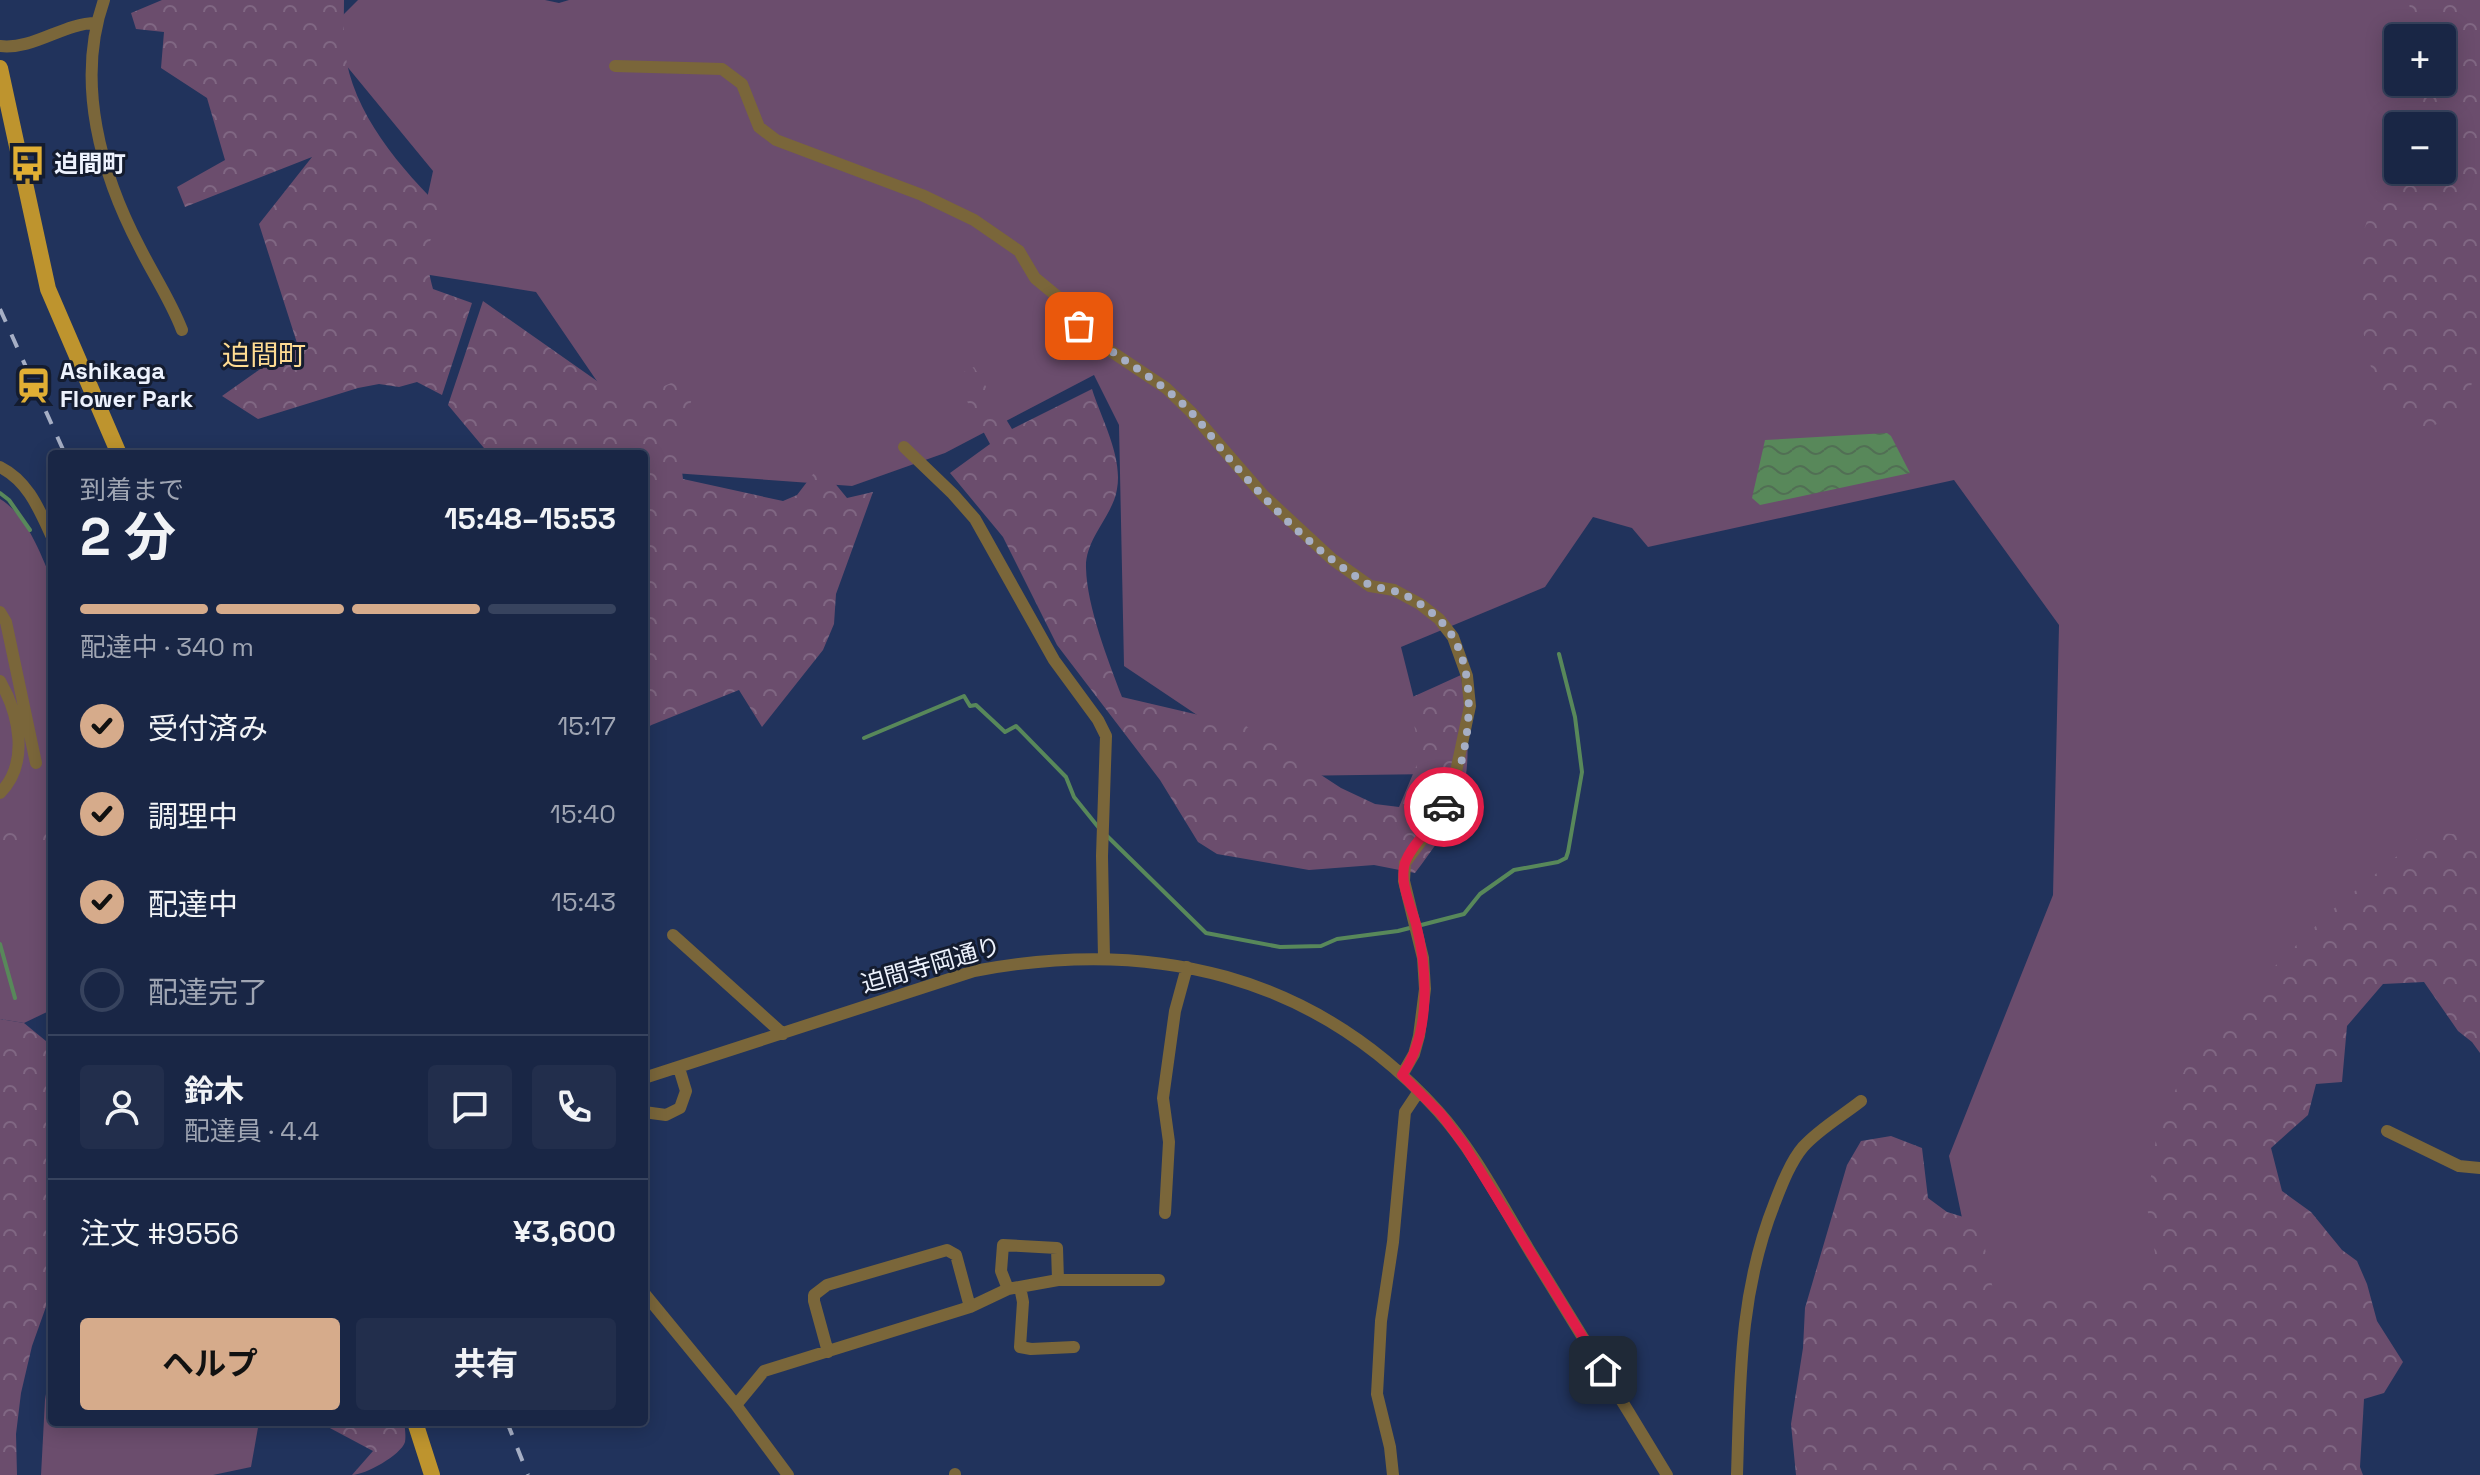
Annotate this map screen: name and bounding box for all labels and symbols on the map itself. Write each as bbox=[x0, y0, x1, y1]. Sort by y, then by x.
bus stop icon: 迫間町 bbox=[9, 145, 47, 183]
place label: 迫間町 bbox=[54, 148, 126, 179]
pin bbox=[1045, 292, 1113, 360]
district label: 迫間町 bbox=[222, 337, 306, 373]
place label: Ashikaga Flower Park bbox=[60, 355, 194, 414]
station icon: Ashikaga Flower Park bbox=[15, 366, 53, 404]
courier bbox=[1404, 767, 1484, 847]
street label: 迫間寺岡通り bbox=[857, 930, 1004, 999]
pin bbox=[1569, 1336, 1637, 1404]

